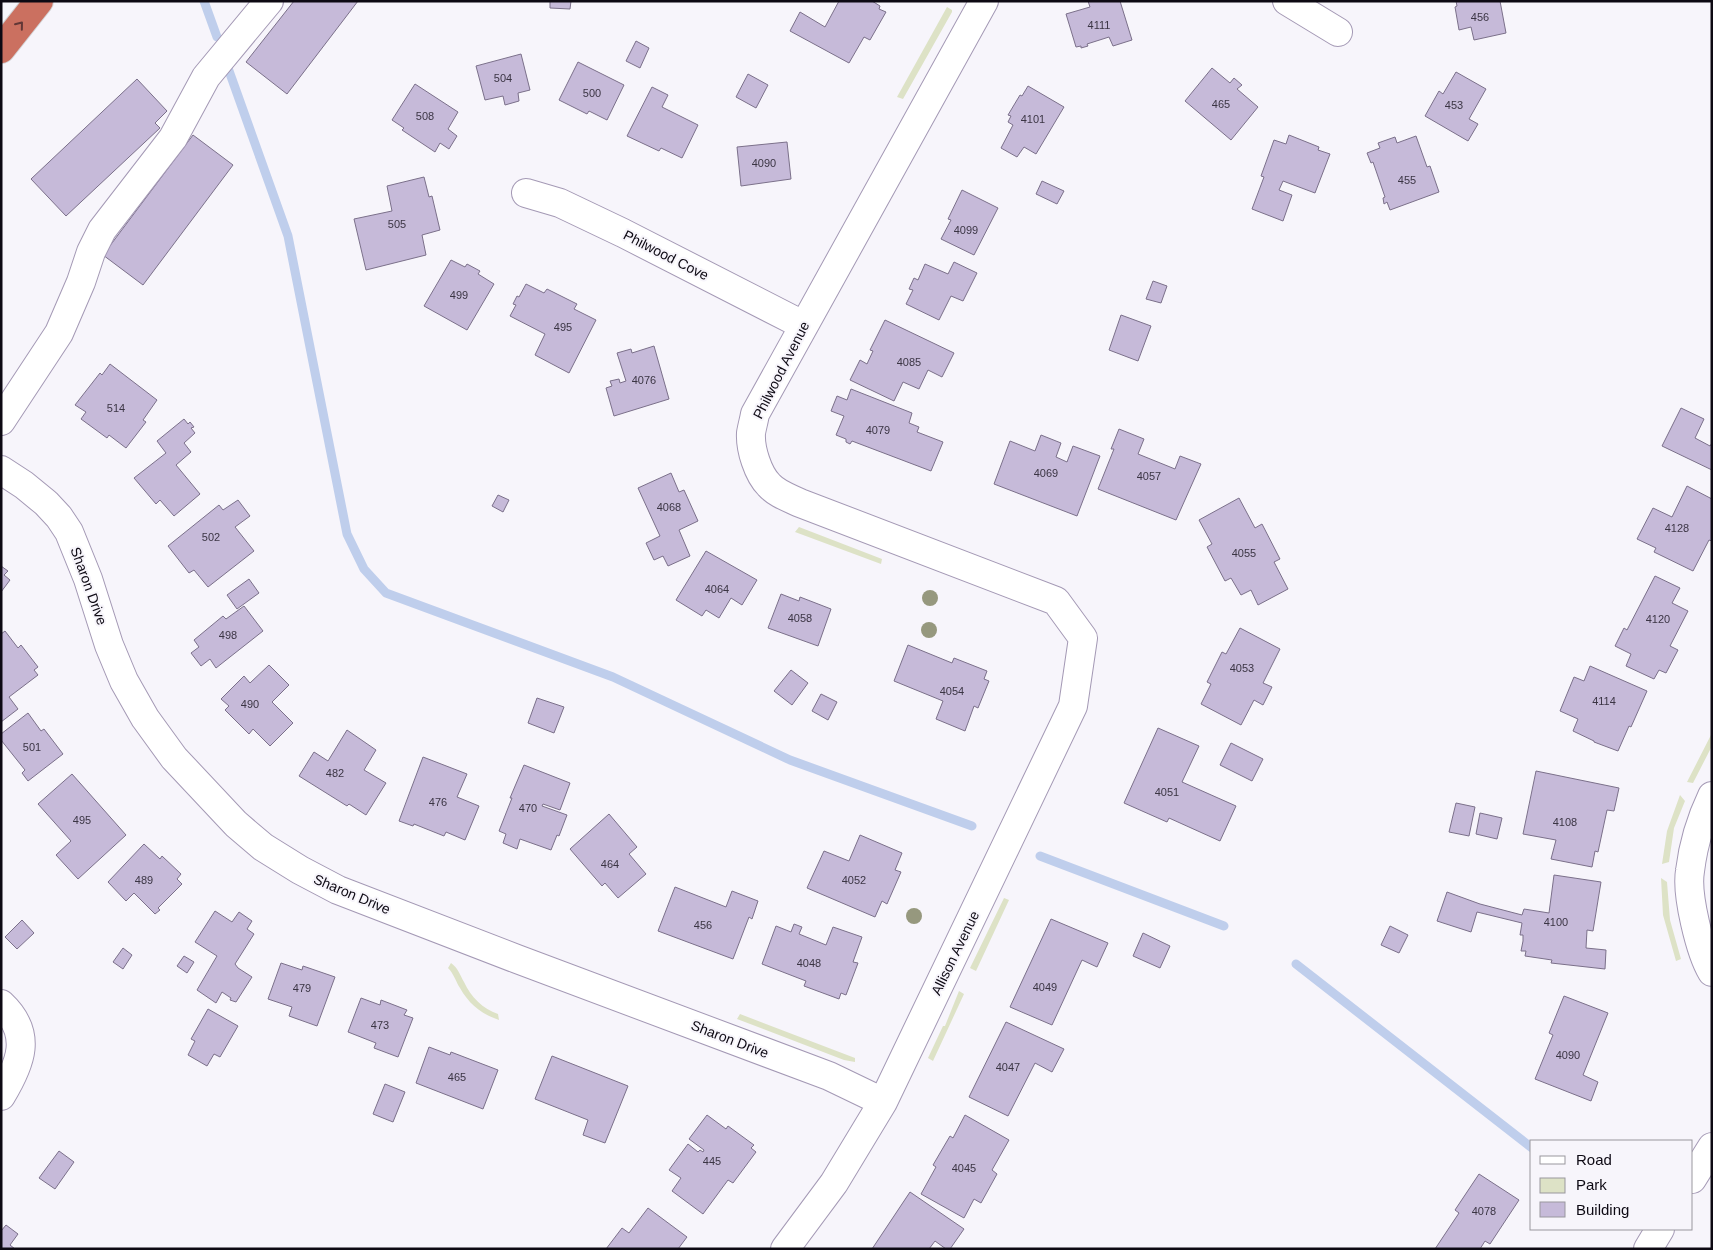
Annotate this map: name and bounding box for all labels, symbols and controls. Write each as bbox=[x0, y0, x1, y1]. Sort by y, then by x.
house number: 456 bbox=[1471, 11, 1489, 23]
house number: 4111 bbox=[1088, 19, 1110, 31]
one-way arrow bbox=[15, 22, 23, 31]
house number: 504 bbox=[494, 72, 512, 84]
house number: 500 bbox=[583, 87, 601, 99]
house number: 465 bbox=[1212, 98, 1230, 110]
house number: 453 bbox=[1445, 99, 1463, 111]
house number: 508 bbox=[416, 110, 434, 122]
house number: 4101 bbox=[1021, 113, 1045, 125]
house number: 4090 bbox=[752, 157, 776, 169]
house number: 455 bbox=[1398, 174, 1416, 186]
house number: 505 bbox=[388, 218, 406, 230]
house number: 4099 bbox=[954, 224, 978, 236]
street label: Philwood Cove bbox=[621, 227, 711, 283]
house number: 499 bbox=[450, 289, 468, 301]
street label: Philwood Avenue bbox=[750, 318, 813, 421]
house number: 495 bbox=[554, 321, 572, 333]
house number: 4085 bbox=[897, 356, 921, 368]
house number: 4076 bbox=[632, 374, 656, 386]
house number: 514 bbox=[107, 402, 125, 414]
house number: 4079 bbox=[866, 424, 890, 436]
house number: 4069 bbox=[1034, 467, 1058, 479]
house number: 4057 bbox=[1137, 470, 1161, 482]
house number: 4068 bbox=[657, 501, 681, 513]
house number: 4128 bbox=[1665, 522, 1689, 534]
house number: 502 bbox=[202, 531, 220, 543]
street label: Sharon Drive bbox=[68, 545, 111, 627]
house number: 4055 bbox=[1232, 547, 1256, 559]
house number: 4064 bbox=[705, 583, 729, 595]
house number: 4058 bbox=[788, 612, 812, 624]
house number: 4120 bbox=[1646, 613, 1670, 625]
house number: 498 bbox=[219, 629, 237, 641]
house number: 4053 bbox=[1230, 662, 1254, 674]
house number: 4054 bbox=[940, 685, 964, 697]
house number: 4114 bbox=[1592, 695, 1616, 707]
house number: 490 bbox=[241, 698, 259, 710]
house number: 501 bbox=[23, 741, 41, 753]
house number: 482 bbox=[326, 767, 344, 779]
house number: 4051 bbox=[1155, 786, 1179, 798]
house number: 476 bbox=[429, 796, 447, 808]
house number: 470 bbox=[519, 802, 537, 814]
house number: 495 bbox=[73, 814, 91, 826]
house number: 4108 bbox=[1553, 816, 1577, 828]
house number: 464 bbox=[601, 858, 619, 870]
street label: Sharon Drive bbox=[311, 871, 393, 917]
house number: 489 bbox=[135, 874, 153, 886]
house number: 4052 bbox=[842, 874, 866, 886]
street label: Allison Avenue bbox=[928, 908, 982, 998]
house number: 4100 bbox=[1544, 916, 1568, 928]
house number: 456 bbox=[694, 919, 712, 931]
house number: 4048 bbox=[797, 957, 821, 969]
house number: 4049 bbox=[1033, 981, 1057, 993]
house number: 479 bbox=[293, 982, 311, 994]
street label: Sharon Drive bbox=[689, 1017, 771, 1061]
house number: 473 bbox=[371, 1019, 389, 1031]
house number: 4090 bbox=[1556, 1049, 1580, 1061]
house number: 4047 bbox=[996, 1061, 1020, 1073]
house number: 465 bbox=[448, 1071, 466, 1083]
legend bbox=[1530, 1140, 1693, 1230]
text: Road bbox=[1576, 1151, 1612, 1168]
house number: 445 bbox=[703, 1155, 721, 1167]
house number: 4045 bbox=[952, 1162, 976, 1174]
text: Park bbox=[1576, 1176, 1607, 1193]
text: Building bbox=[1576, 1201, 1629, 1218]
house number: 4078 bbox=[1472, 1205, 1496, 1217]

